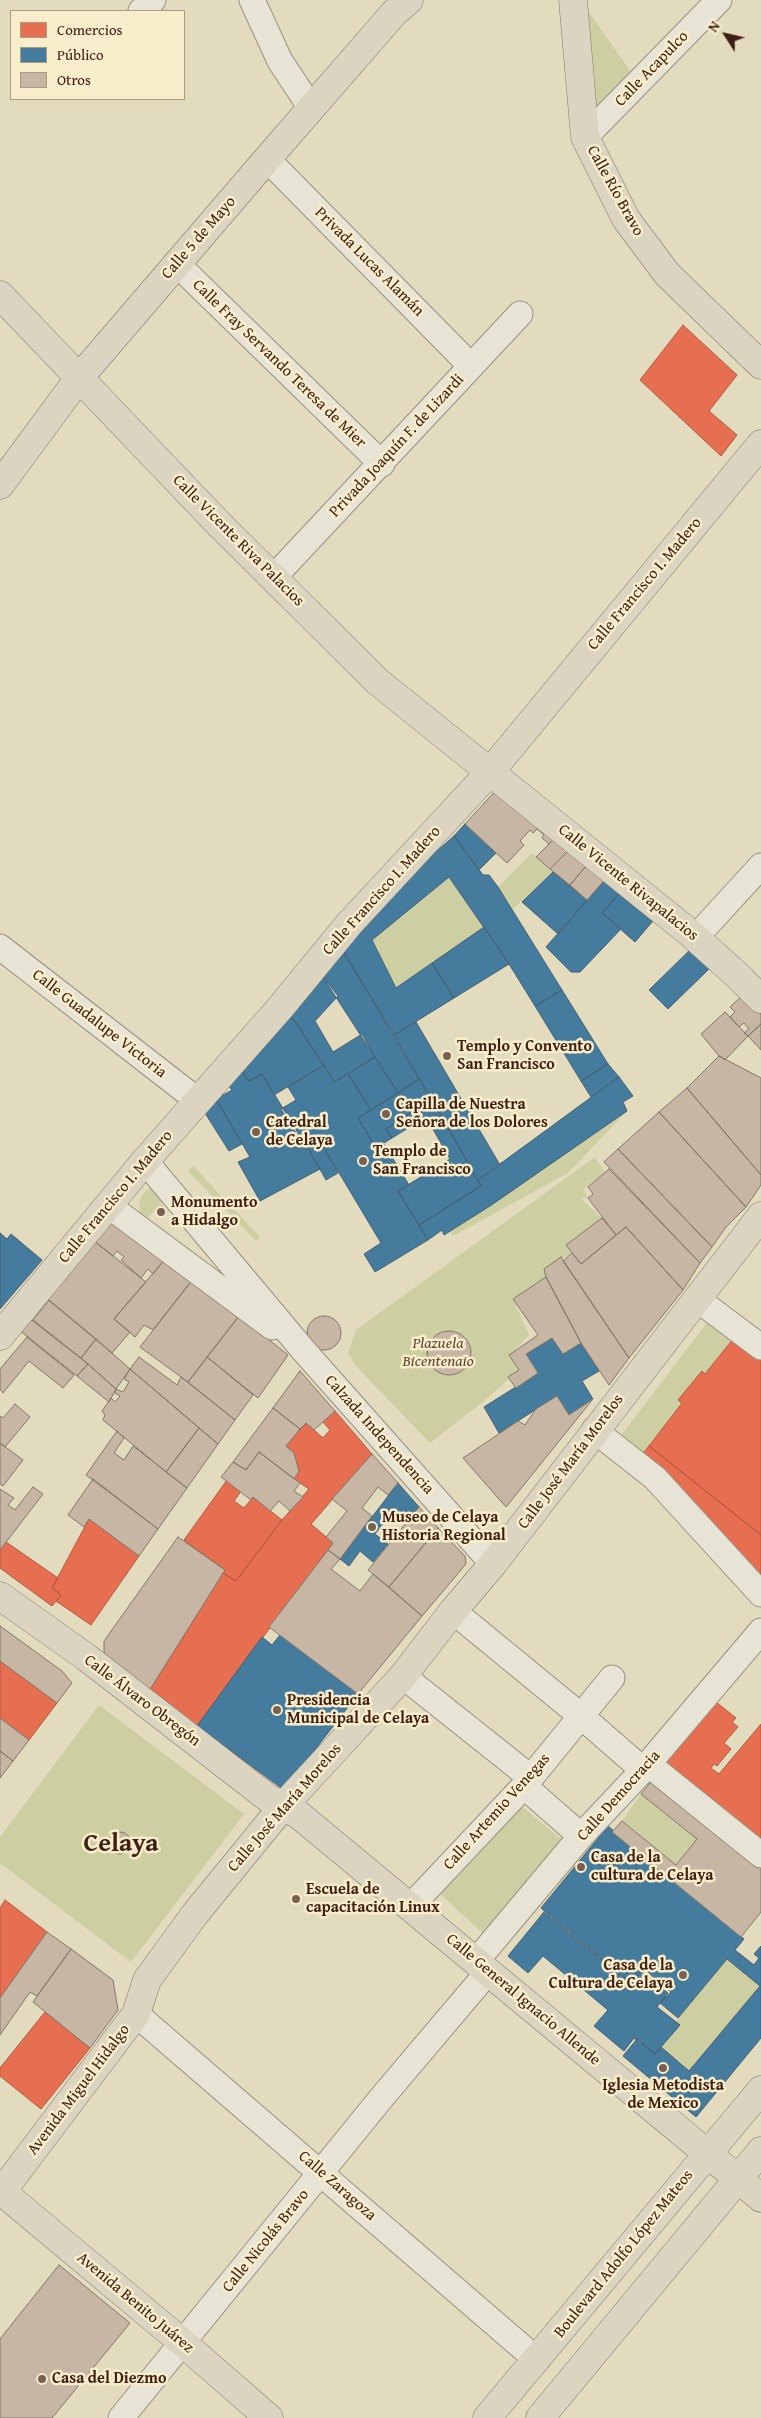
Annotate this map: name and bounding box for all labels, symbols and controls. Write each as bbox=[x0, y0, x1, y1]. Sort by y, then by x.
legend bbox=[10, 10, 185, 100]
north arrow bbox=[701, 10, 751, 60]
text: N bbox=[703, 17, 725, 36]
text: Comercios bbox=[57, 19, 123, 40]
street label: Calle Acapulco bbox=[611, 27, 693, 111]
text: Público bbox=[57, 44, 104, 65]
text: Otros bbox=[57, 69, 91, 90]
street label: Calle Río Bravo bbox=[582, 142, 648, 240]
street label: Calle 5 de Mayo bbox=[158, 193, 240, 283]
street label: Privada Lucas Alamán bbox=[310, 203, 428, 321]
street label: Calle Fray Servando Teresa de Mier bbox=[188, 276, 370, 452]
street label: Privada Joaquín F. de Lizardi bbox=[326, 370, 468, 522]
street label: Calle Vicente Riva Palacios bbox=[168, 471, 308, 611]
street label: Calle Francisco I. Madero bbox=[584, 514, 706, 654]
street label: Calle Vicente Rivapalacios bbox=[554, 821, 702, 945]
street label: Calle Francisco I. Madero bbox=[319, 822, 445, 960]
street label: Calle Guadalupe Victoria bbox=[28, 966, 170, 1082]
place label: Templo y Convento San Francisco bbox=[457, 1037, 592, 1075]
marker: Templo y Convento San Francisco bbox=[441, 1050, 453, 1062]
place label: Capilla de Nuestra Señora de los Dolores bbox=[396, 1095, 548, 1133]
marker: Capilla de Nuestra Señora de los Dolores bbox=[380, 1108, 392, 1120]
place label: Catedral de Celaya bbox=[266, 1113, 333, 1151]
marker: Catedral de Celaya bbox=[250, 1126, 262, 1138]
street label: Calle Francisco I. Madero bbox=[55, 1127, 177, 1267]
place label: Templo de San Francisco bbox=[373, 1142, 471, 1180]
marker: Templo de San Francisco bbox=[357, 1155, 369, 1167]
place label: Monumento a Hidalgo bbox=[171, 1193, 258, 1231]
marker: Monumento a Hidalgo bbox=[155, 1206, 167, 1218]
park label: Plazuela Bicentenaio bbox=[402, 1334, 474, 1372]
street label: Calzada Independencia bbox=[320, 1371, 438, 1499]
street label: Calle José María Morelos bbox=[514, 1391, 628, 1533]
place label: Museo de Celaya Historia Regional bbox=[382, 1508, 506, 1546]
marker: Museo de Celaya Historia Regional bbox=[366, 1521, 378, 1533]
street label: Calle Álvaro Obregón bbox=[80, 1651, 204, 1751]
place label: Presidencia Municipal de Celaya bbox=[287, 1691, 429, 1729]
marker: Presidencia Municipal de Celaya bbox=[271, 1704, 283, 1716]
street label: Calle José María Morelos bbox=[224, 1740, 346, 1876]
street label: Calle Democracia bbox=[573, 1747, 665, 1845]
street label: Calle Artemio Venegas bbox=[440, 1750, 554, 1874]
district label: Celaya bbox=[83, 1828, 159, 1860]
place label: Casa de la cultura de Celaya bbox=[591, 1848, 713, 1886]
marker: Casa de la cultura de Celaya bbox=[575, 1861, 587, 1873]
place label: Escuela de capacitación Linux bbox=[306, 1880, 440, 1918]
marker: Escuela de capacitación Linux bbox=[290, 1893, 302, 1905]
street label: Calle General Ignacio Allende bbox=[442, 1930, 604, 2070]
place label: Casa de la Cultura de Celaya bbox=[549, 1956, 673, 1994]
marker: Casa de la Cultura de Celaya bbox=[677, 1969, 689, 1981]
street label: Avenida Miguel Hidalgo bbox=[24, 2021, 134, 2159]
marker: Iglesia Metodista de Mexico bbox=[657, 2062, 669, 2074]
place label: Iglesia Metodista de Mexico bbox=[602, 2076, 724, 2114]
street label: Calle Zaragoza bbox=[294, 2147, 380, 2225]
street label: Boulevard Adolfo López Mateos bbox=[550, 2166, 698, 2342]
street label: Calle Nicolás Bravo bbox=[219, 2186, 313, 2296]
street label: Avenida Benito Juárez bbox=[73, 2249, 197, 2357]
place label: Casa del Diezmo bbox=[52, 2369, 166, 2389]
marker: Casa del Diezmo bbox=[36, 2373, 48, 2385]

